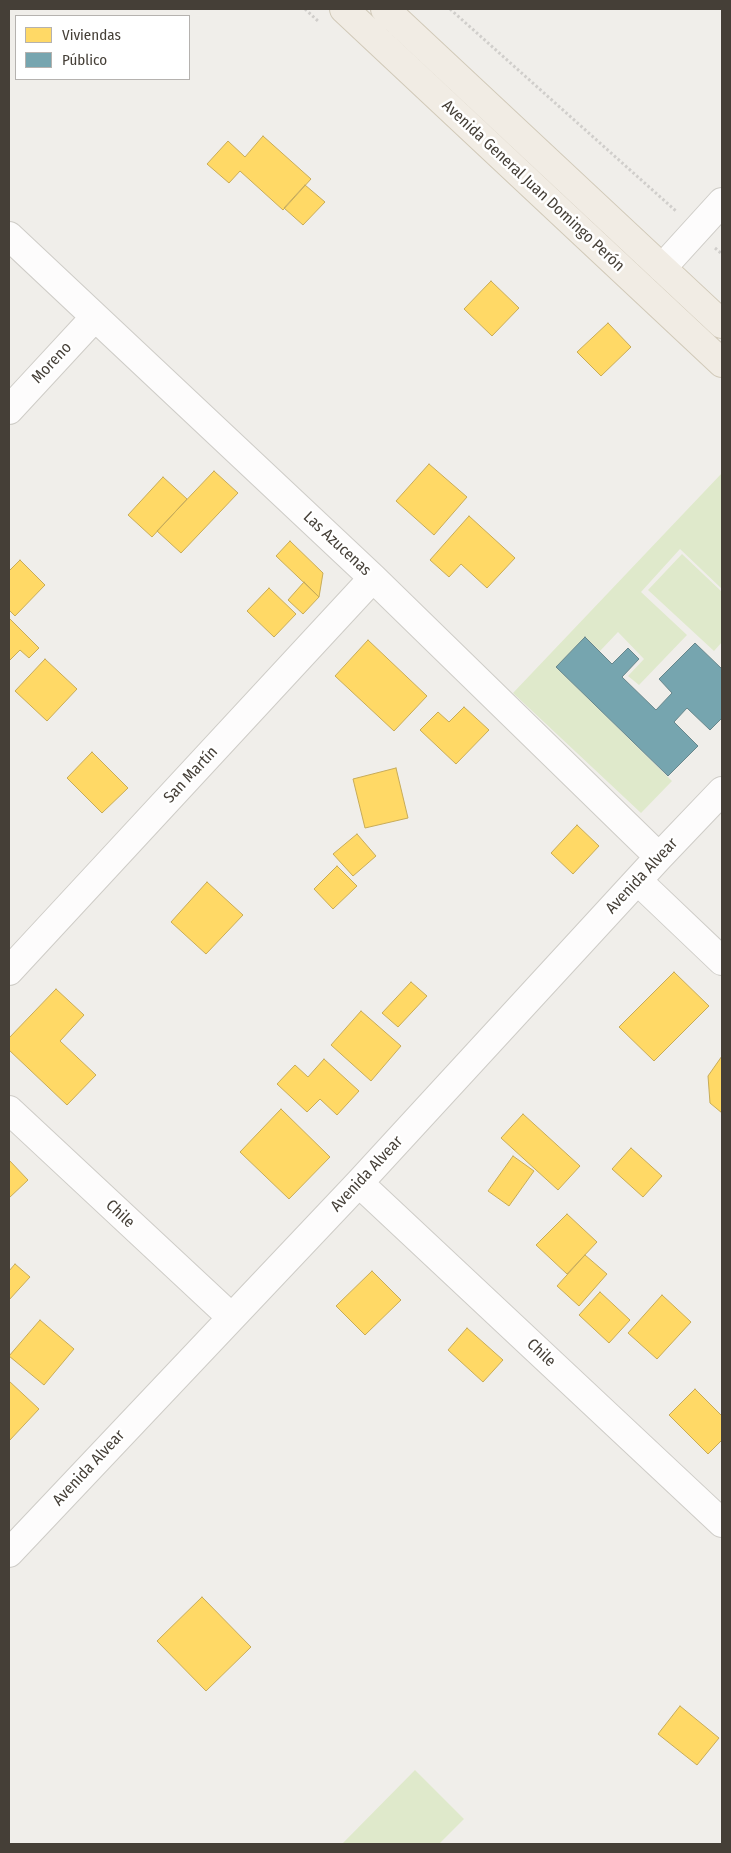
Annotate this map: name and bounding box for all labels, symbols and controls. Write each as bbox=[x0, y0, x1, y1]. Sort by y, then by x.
legend bbox=[15, 15, 190, 80]
text: Viviendas bbox=[62, 26, 121, 44]
text: Público bbox=[62, 51, 107, 69]
street label: Avenida General Juan Domingo Perón bbox=[438, 96, 628, 276]
street label: Moreno bbox=[28, 338, 76, 388]
street label: Las Azucenas bbox=[299, 508, 375, 580]
street label: San Martín bbox=[160, 743, 222, 807]
street label: Avenida Alvear bbox=[602, 834, 682, 918]
street label: Avenida Alvear bbox=[327, 1132, 407, 1216]
street label: Chile bbox=[102, 1196, 138, 1232]
street label: Chile bbox=[523, 1335, 559, 1371]
street label: Avenida Alvear bbox=[49, 1426, 129, 1510]

